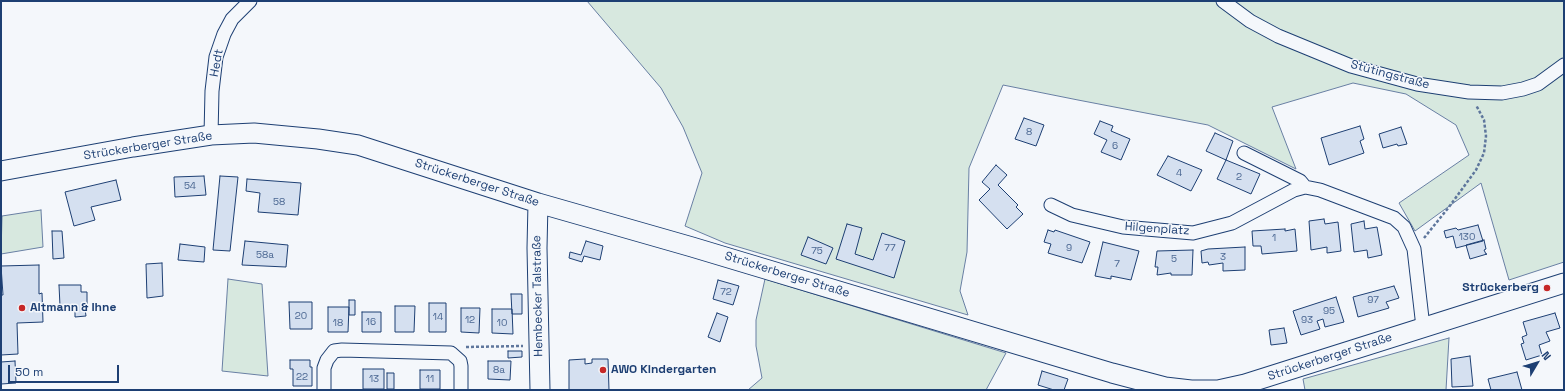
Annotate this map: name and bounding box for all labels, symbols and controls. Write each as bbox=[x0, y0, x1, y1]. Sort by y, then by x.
street label: Hedt bbox=[207, 48, 227, 78]
street label: Stütingstraße bbox=[1349, 58, 1431, 92]
house number: 8 bbox=[1026, 126, 1032, 138]
street label: Strückerberger Straße bbox=[83, 129, 213, 163]
house number: 6 bbox=[1112, 140, 1118, 152]
street label: Strückerberger Straße bbox=[413, 156, 541, 210]
house number: 4 bbox=[1176, 167, 1182, 179]
house number: 2 bbox=[1236, 171, 1242, 183]
house number: 54 bbox=[184, 180, 196, 192]
house number: 58 bbox=[273, 196, 285, 208]
street label: Hilgenplatz bbox=[1124, 220, 1190, 238]
house number: 130 bbox=[1459, 231, 1475, 243]
house number: 1 bbox=[1272, 232, 1276, 244]
street label: Hembecker Talstraße bbox=[530, 235, 546, 357]
house number: 77 bbox=[884, 242, 896, 254]
house number: 9 bbox=[1066, 242, 1072, 254]
house number: 75 bbox=[811, 245, 823, 257]
house number: 58a bbox=[256, 249, 274, 261]
street label: Strückerberger Straße bbox=[723, 249, 851, 301]
house number: 3 bbox=[1220, 251, 1226, 263]
house number: 5 bbox=[1171, 253, 1177, 265]
house number: 7 bbox=[1114, 258, 1120, 270]
place label: Strückerberg bbox=[1462, 281, 1539, 295]
marker: Strückerberg bbox=[1542, 283, 1552, 293]
house number: 72 bbox=[720, 286, 732, 298]
house number: 97 bbox=[1367, 294, 1379, 306]
place label: Altmann & Ihne bbox=[30, 301, 116, 315]
marker: Altmann & Ihne bbox=[17, 303, 27, 313]
house number: 95 bbox=[1323, 305, 1335, 317]
house number: 20 bbox=[295, 310, 307, 322]
house number: 14 bbox=[433, 311, 443, 323]
house number: 12 bbox=[465, 314, 475, 326]
house number: 93 bbox=[1301, 314, 1313, 326]
house number: 16 bbox=[366, 316, 376, 328]
house number: 18 bbox=[333, 317, 343, 329]
house number: 10 bbox=[497, 317, 507, 329]
street label: Strückerberger Straße bbox=[1266, 330, 1394, 384]
north arrow bbox=[1517, 343, 1557, 383]
text: N bbox=[1539, 348, 1554, 363]
scale bar bbox=[10, 357, 121, 383]
place label: AWO Kindergarten bbox=[611, 363, 716, 377]
text: 50 m bbox=[15, 364, 43, 380]
house number: 8a bbox=[493, 364, 505, 376]
marker: AWO Kindergarten bbox=[598, 365, 608, 375]
house number: 22 bbox=[296, 371, 308, 383]
house number: 13 bbox=[369, 373, 379, 385]
house number: 11 bbox=[426, 373, 434, 385]

